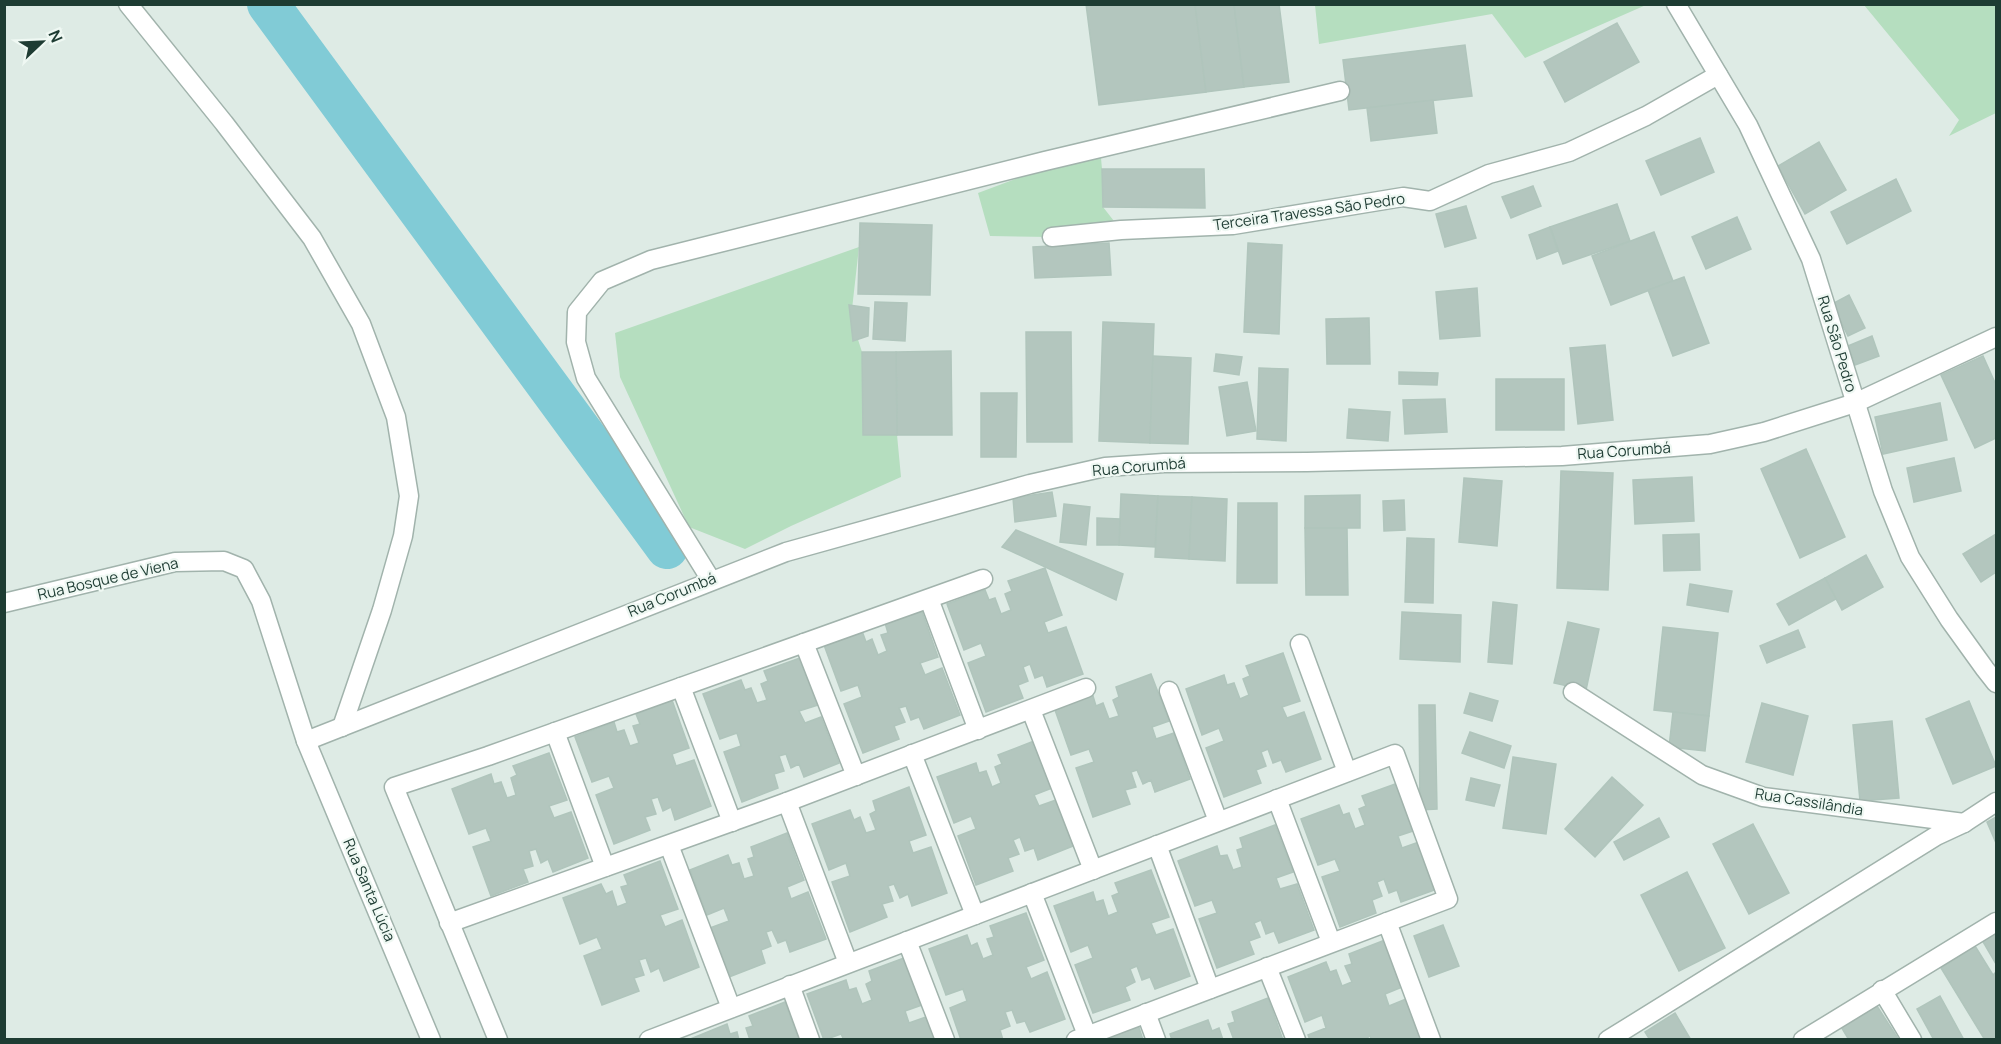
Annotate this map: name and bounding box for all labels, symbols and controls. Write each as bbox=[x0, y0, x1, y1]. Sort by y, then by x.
north arrow bbox=[12, 12, 72, 72]
text: N bbox=[43, 27, 68, 46]
street label: Terceira Travessa São Pedro bbox=[1212, 188, 1406, 235]
street label: Rua São Pedro bbox=[1813, 293, 1862, 395]
street label: Rua Corumbá bbox=[1577, 437, 1671, 464]
street label: Rua Corumbá bbox=[1091, 452, 1186, 481]
street label: Rua Bosque de Viena bbox=[35, 552, 180, 605]
street label: Rua Corumbá bbox=[625, 567, 719, 622]
street label: Rua Cassilândia bbox=[1753, 783, 1865, 820]
street label: Rua Santa Lúcia bbox=[338, 835, 401, 945]

